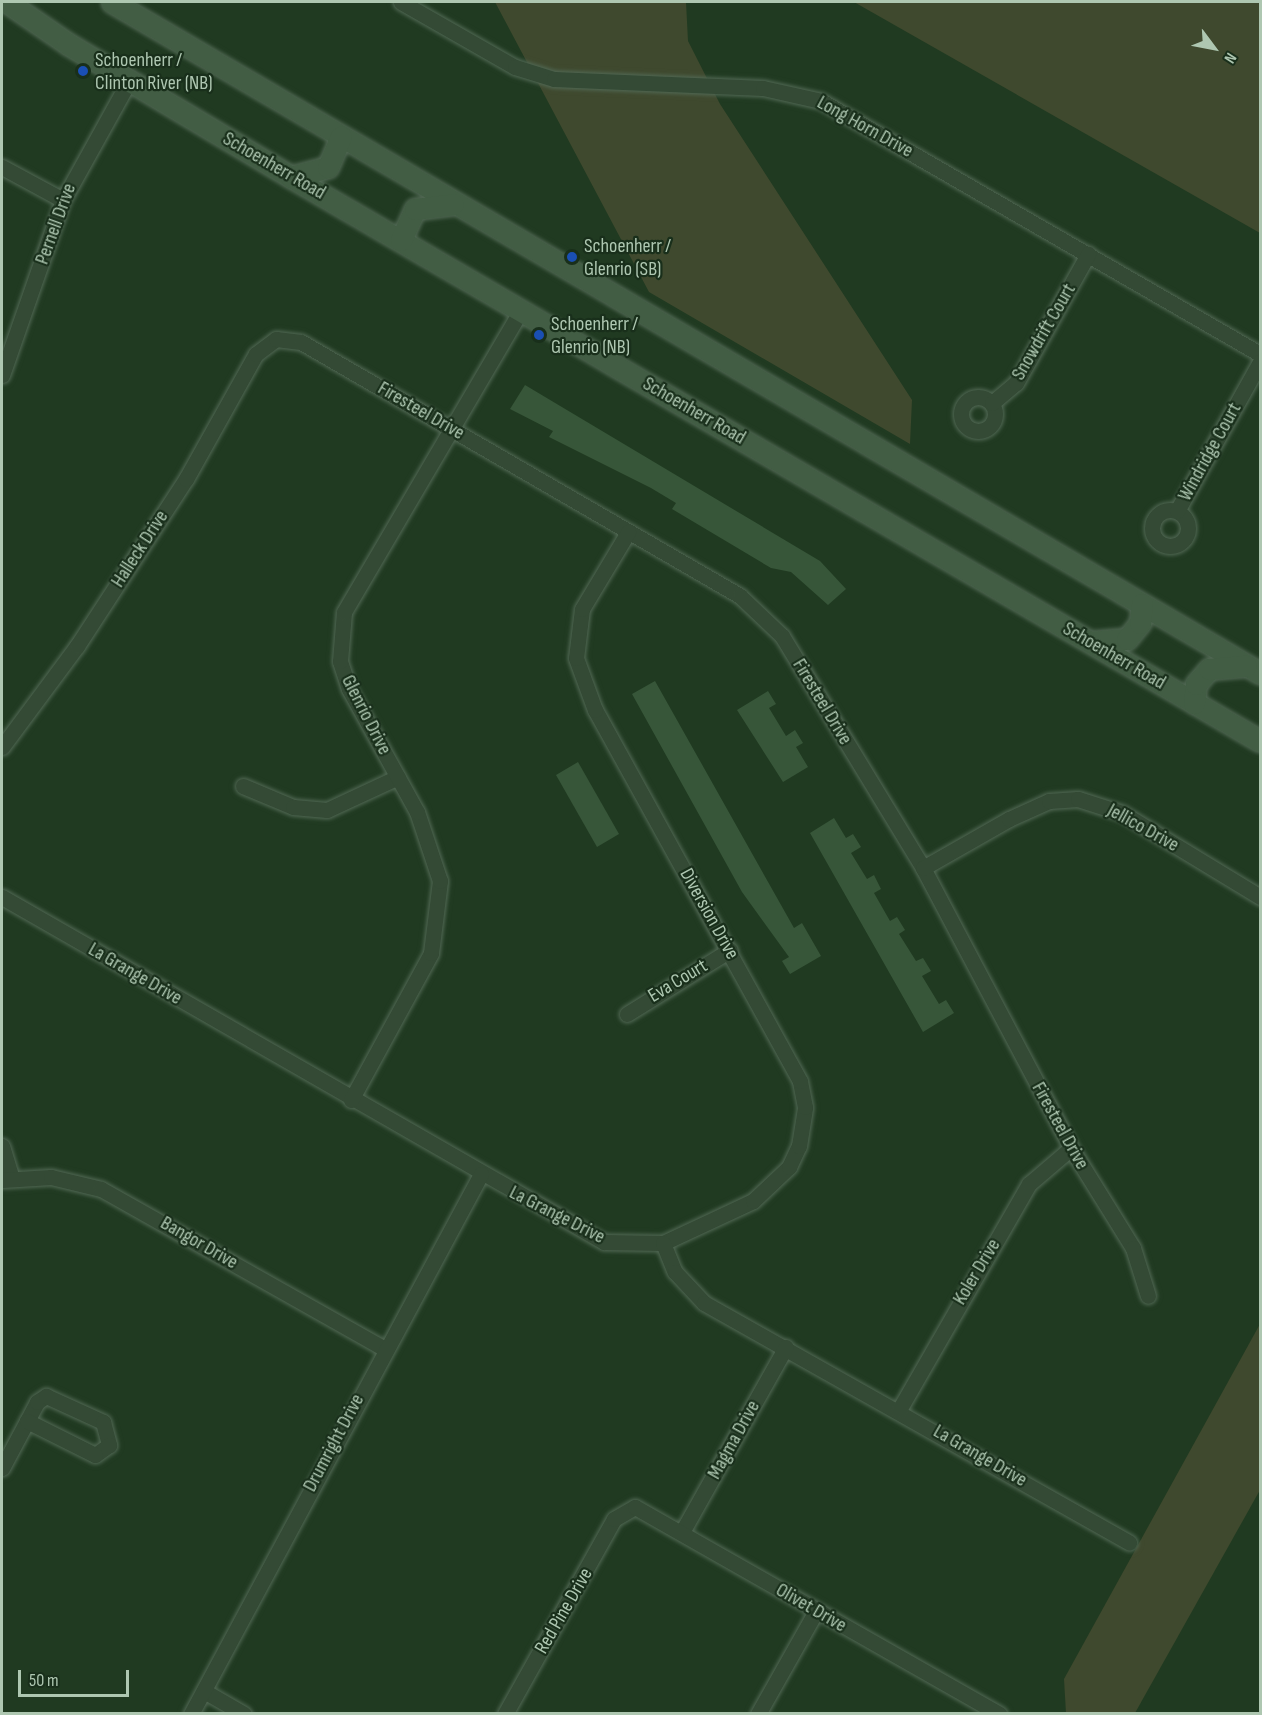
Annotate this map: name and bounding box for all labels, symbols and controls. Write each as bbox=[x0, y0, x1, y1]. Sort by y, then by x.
north arrow bbox=[1184, 18, 1244, 78]
place label: Schoenherr / Clinton River (NB) bbox=[95, 48, 212, 95]
text: N bbox=[1219, 49, 1240, 66]
marker: Schoenherr / Clinton River (NB) bbox=[76, 64, 90, 78]
street label: Long Horn Drive bbox=[813, 91, 917, 163]
street label: Schoenherr Road bbox=[218, 127, 330, 205]
street label: Pernell Drive bbox=[30, 180, 82, 268]
place label: Schoenherr / Glenrio (SB) bbox=[584, 234, 671, 281]
marker: Schoenherr / Glenrio (SB) bbox=[565, 250, 579, 264]
street label: Snowdrift Court bbox=[1007, 279, 1081, 385]
place label: Schoenherr / Glenrio (NB) bbox=[551, 312, 638, 359]
marker: Schoenherr / Glenrio (NB) bbox=[532, 328, 546, 342]
street label: Schoenherr Road bbox=[638, 372, 750, 450]
street label: Firesteel Drive bbox=[373, 377, 469, 445]
street label: Windridge Court bbox=[1173, 399, 1247, 505]
street label: Halleck Drive bbox=[106, 506, 174, 592]
street label: Schoenherr Road bbox=[1058, 617, 1170, 695]
street label: Firesteel Drive bbox=[787, 655, 857, 749]
street label: Glenrio Drive bbox=[336, 671, 396, 759]
street label: Jellico Drive bbox=[1103, 799, 1183, 857]
street label: Diversion Drive bbox=[674, 864, 744, 964]
street label: La Grange Drive bbox=[84, 938, 186, 1010]
street label: Eva Court bbox=[644, 954, 712, 1008]
street label: Firesteel Drive bbox=[1026, 1078, 1094, 1174]
street label: La Grange Drive bbox=[505, 1181, 609, 1249]
street label: Bangor Drive bbox=[156, 1211, 242, 1275]
street label: Koler Drive bbox=[948, 1235, 1006, 1309]
street label: Drumright Drive bbox=[298, 1390, 370, 1496]
street label: Magma Drive bbox=[703, 1396, 765, 1484]
street label: La Grange Drive bbox=[929, 1420, 1031, 1492]
street label: Red Pine Drive bbox=[530, 1564, 598, 1658]
street label: Olivet Drive bbox=[771, 1578, 851, 1638]
scale bar bbox=[21, 1658, 132, 1696]
text: 50 m bbox=[29, 1670, 59, 1691]

